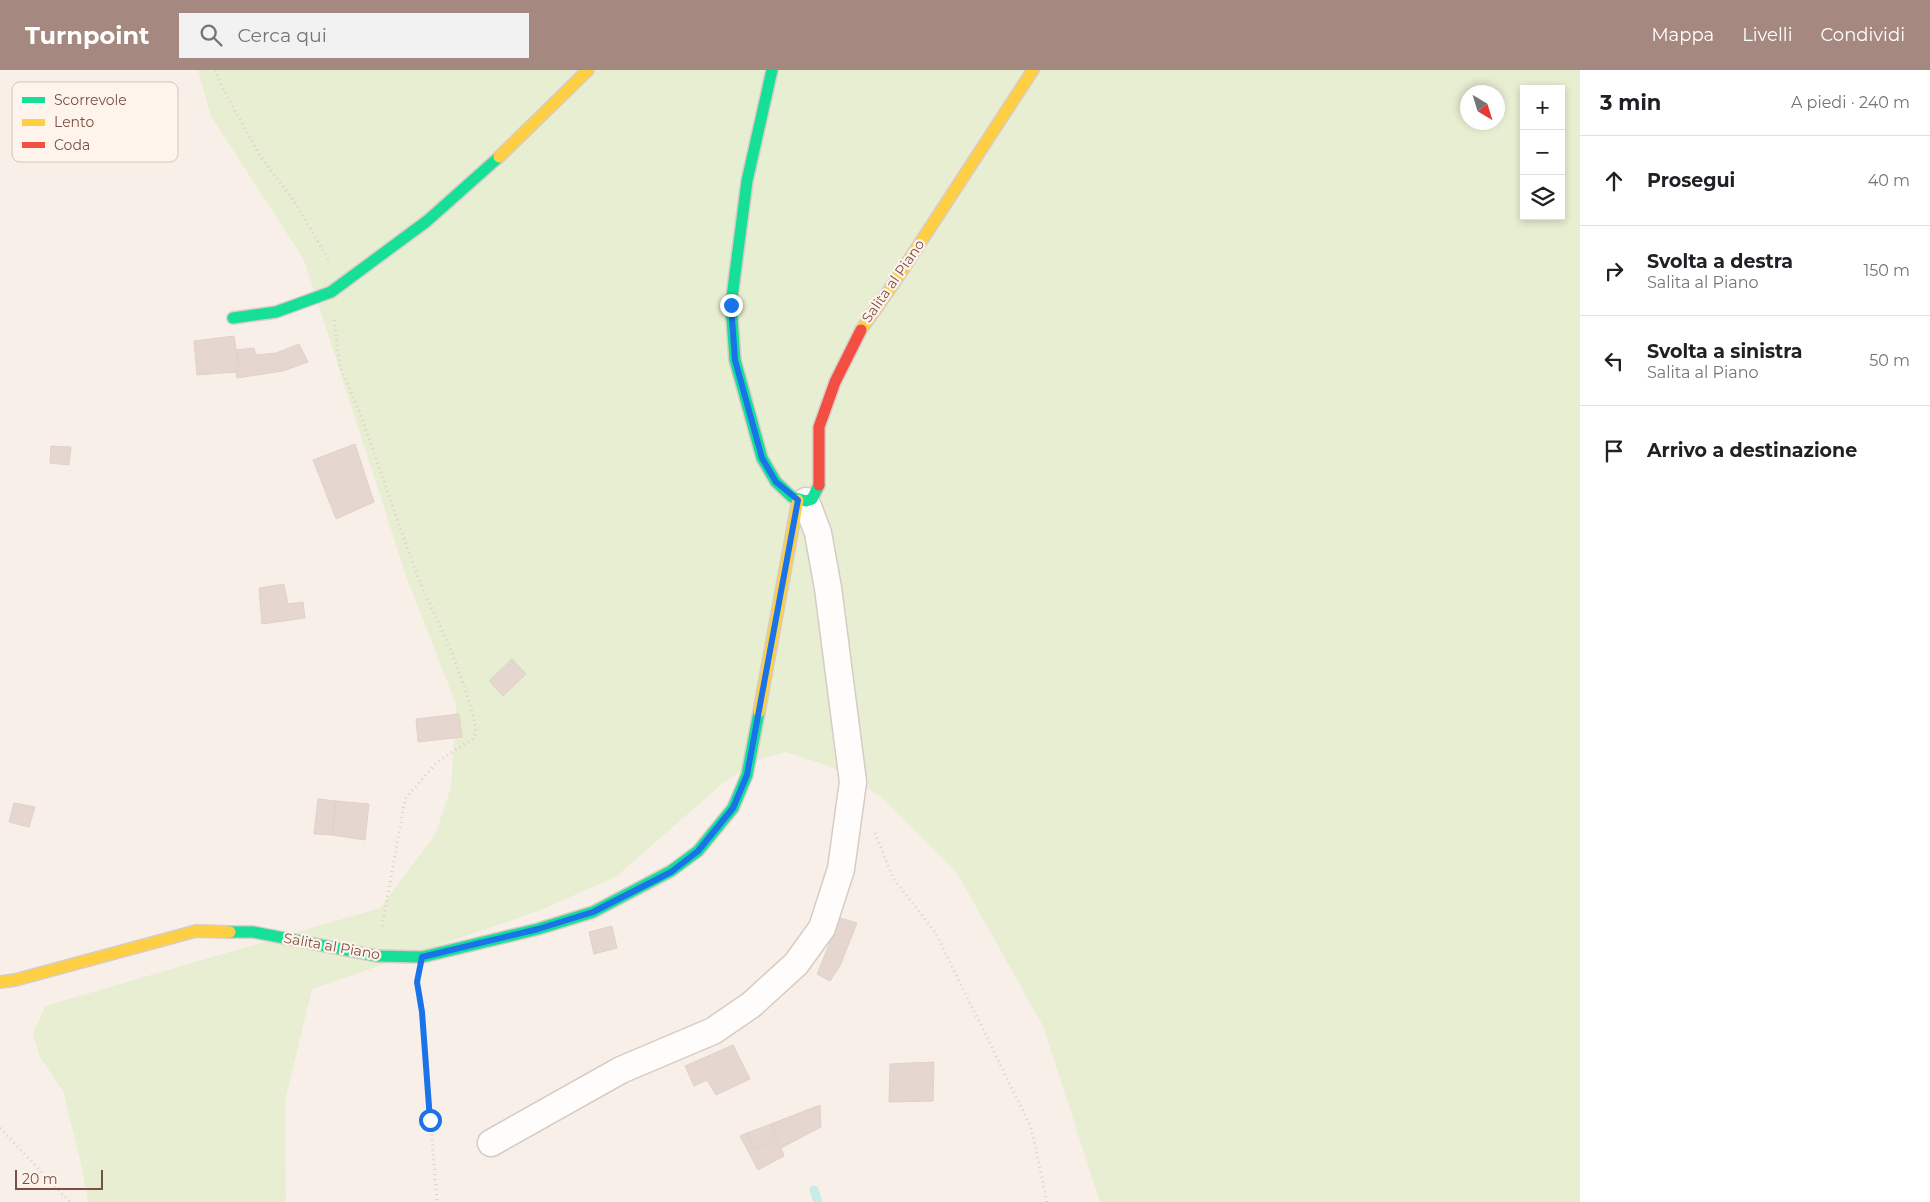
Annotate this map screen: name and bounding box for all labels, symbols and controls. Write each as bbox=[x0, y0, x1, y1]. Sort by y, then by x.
search box bbox=[179, 13, 529, 58]
text: Turnpoint bbox=[25, 21, 149, 50]
icon: search bbox=[197, 21, 225, 49]
text: Cerca qui bbox=[237, 24, 327, 47]
text: Mappa bbox=[1651, 24, 1714, 46]
text: Livelli bbox=[1742, 24, 1793, 46]
text: Condividi bbox=[1821, 24, 1905, 46]
legend bbox=[12, 82, 178, 162]
north arrow bbox=[1460, 85, 1505, 130]
map controls bbox=[1520, 85, 1565, 220]
button: + bbox=[1520, 85, 1565, 130]
text: 3 min bbox=[1600, 90, 1661, 115]
text: Scorrevole bbox=[54, 91, 127, 109]
text: A piedi · 240 m bbox=[1791, 93, 1910, 112]
text: Lento bbox=[54, 113, 94, 131]
button: − bbox=[1520, 130, 1565, 175]
text: Coda bbox=[54, 136, 90, 154]
icon: ahead bbox=[1600, 167, 1628, 195]
text: Prosegui bbox=[1647, 169, 1735, 192]
text: 40 m bbox=[1868, 171, 1910, 190]
button: layers bbox=[1520, 175, 1565, 220]
street label: Salita al Piano bbox=[858, 236, 928, 326]
text: Svolta a destra bbox=[1647, 250, 1793, 273]
icon: right bbox=[1600, 257, 1628, 285]
text: 150 m bbox=[1863, 261, 1910, 280]
text: Salita al Piano bbox=[1647, 273, 1759, 292]
route end bbox=[720, 294, 743, 317]
text: Svolta a sinistra bbox=[1647, 340, 1802, 363]
icon: left bbox=[1600, 347, 1628, 375]
text: 50 m bbox=[1869, 351, 1910, 370]
text: Salita al Piano bbox=[1647, 363, 1759, 382]
icon: arrive bbox=[1600, 437, 1628, 465]
text: Arrivo a destinazione bbox=[1647, 439, 1857, 462]
street label: Salita al Piano bbox=[282, 929, 382, 963]
route start bbox=[419, 1109, 442, 1132]
scale bar bbox=[15, 1167, 102, 1190]
text: 20 m bbox=[22, 1170, 58, 1188]

